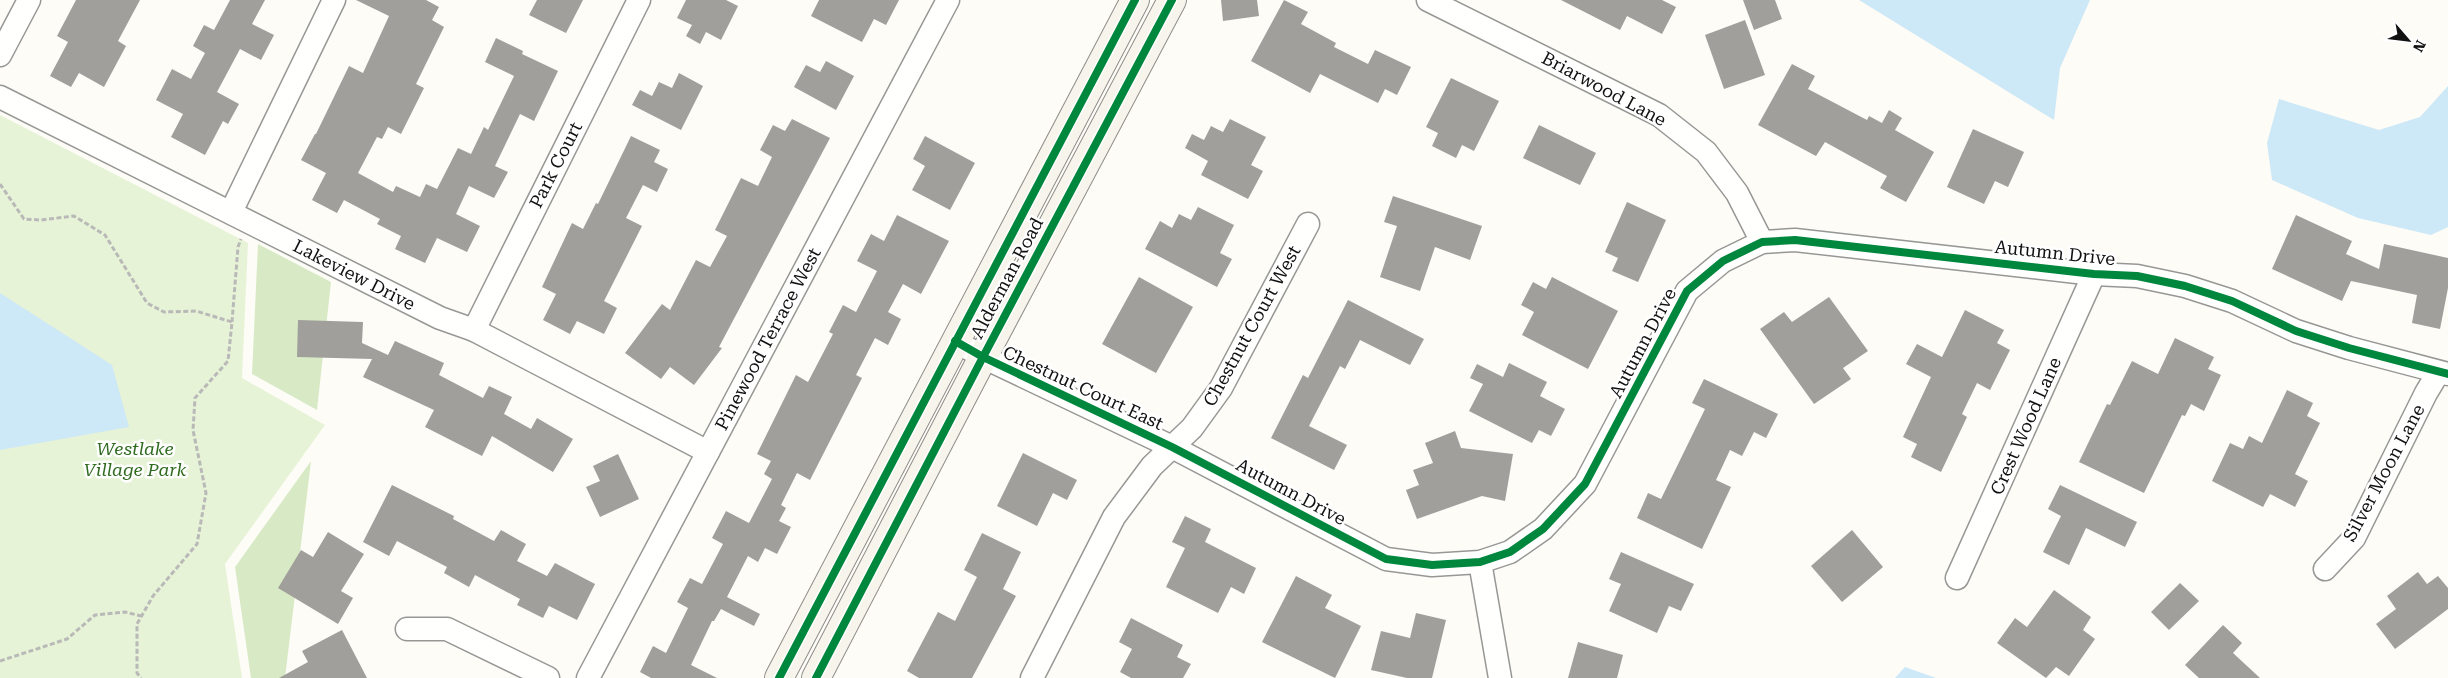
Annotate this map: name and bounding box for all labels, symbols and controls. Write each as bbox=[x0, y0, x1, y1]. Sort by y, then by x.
north arrow bbox=[2383, 15, 2433, 65]
text: N bbox=[2410, 38, 2429, 55]
street label: Briarwood Lane bbox=[1538, 47, 1670, 130]
street label: Park Court bbox=[525, 118, 586, 211]
street label: Alderman Road bbox=[966, 213, 1047, 342]
street label: Lakeview Drive bbox=[290, 235, 419, 314]
street label: Autumn Drive bbox=[1994, 236, 2117, 269]
street label: Chestnut Court West bbox=[1199, 241, 1305, 410]
street label: Pinewood Terrace West bbox=[711, 244, 825, 434]
street label: Autumn Drive bbox=[1605, 284, 1680, 401]
street label: Chestnut Court East bbox=[1000, 341, 1167, 434]
street label: Crest Wood Lane bbox=[1986, 354, 2065, 498]
street label: Silver Moon Lane bbox=[2339, 401, 2429, 545]
park label: Westlake Village Park bbox=[84, 438, 186, 480]
street label: Autumn Drive bbox=[1233, 454, 1350, 529]

